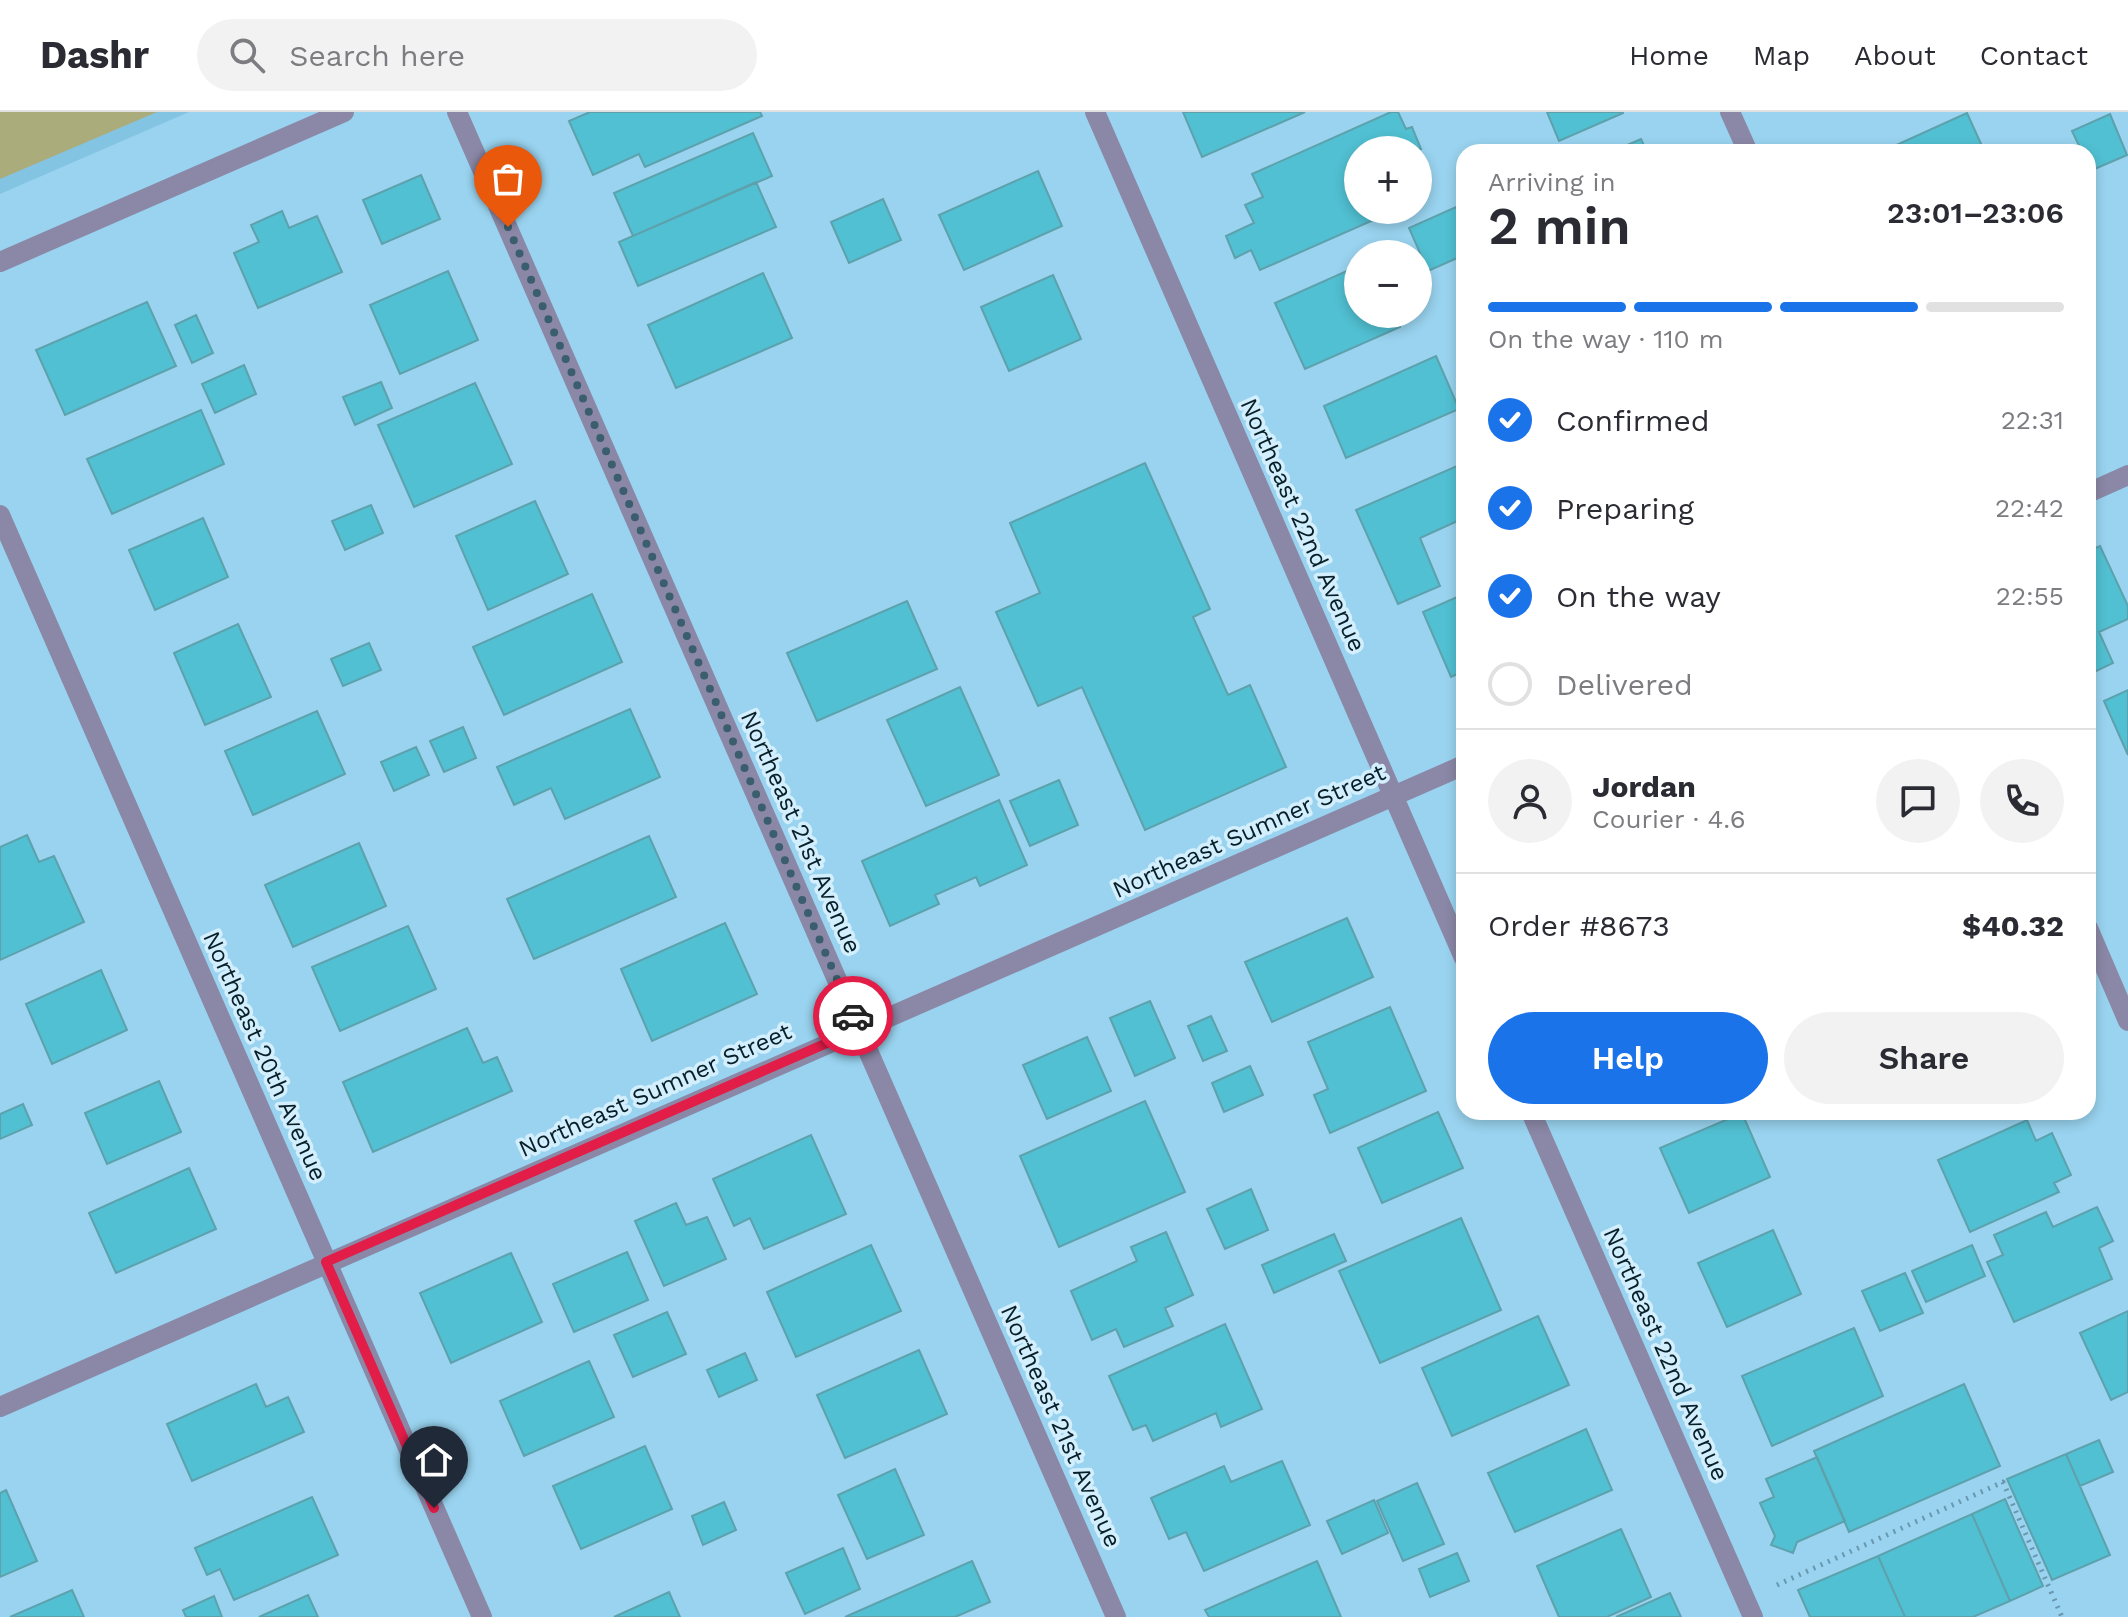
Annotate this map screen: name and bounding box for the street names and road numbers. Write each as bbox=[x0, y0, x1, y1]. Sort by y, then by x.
street label: Northeast 22nd Avenue bbox=[1234, 394, 1372, 656]
street label: Northeast 21st Avenue bbox=[735, 706, 867, 958]
street label: Northeast Sumner Street bbox=[1108, 758, 1390, 904]
street label: Northeast 20th Avenue bbox=[197, 927, 333, 1185]
street label: Northeast Sumner Street bbox=[514, 1017, 796, 1163]
street label: Northeast 22nd Avenue bbox=[1597, 1223, 1735, 1485]
street label: Northeast 21st Avenue bbox=[995, 1300, 1127, 1552]

